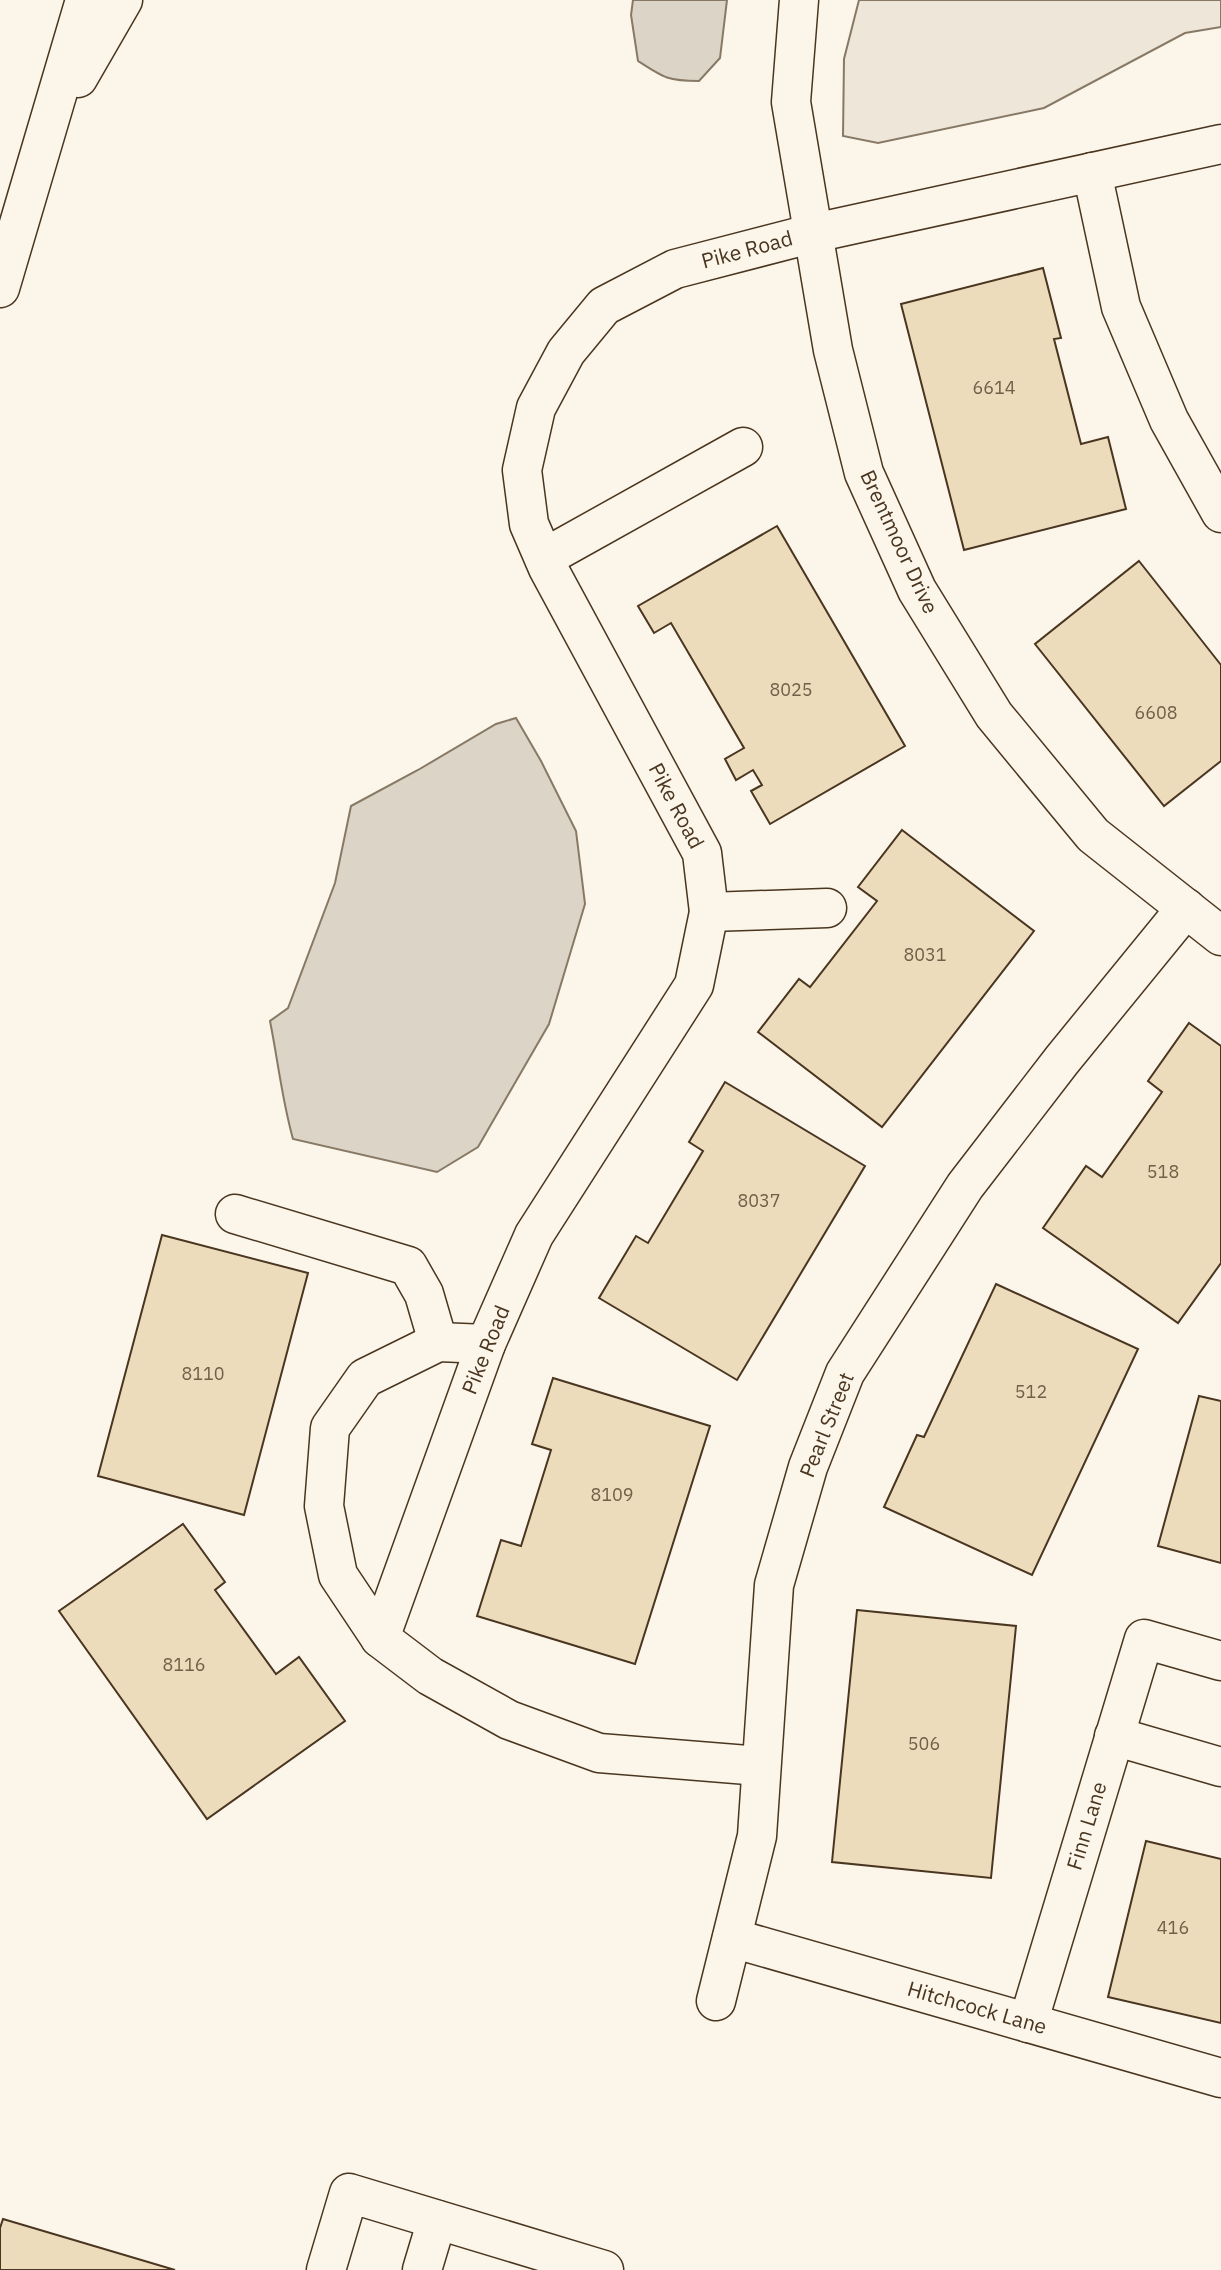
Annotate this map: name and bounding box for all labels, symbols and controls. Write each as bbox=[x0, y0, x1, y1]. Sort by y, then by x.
street label: Pike Road bbox=[698, 223, 795, 275]
house number: 6614 bbox=[972, 376, 1016, 399]
street label: Brentmoor Drive bbox=[854, 465, 945, 618]
house number: 8025 bbox=[769, 678, 813, 701]
house number: 6608 bbox=[1134, 701, 1178, 724]
street label: Pike Road bbox=[643, 758, 711, 853]
house number: 8031 bbox=[903, 943, 947, 966]
house number: 518 bbox=[1147, 1160, 1179, 1183]
house number: 8037 bbox=[737, 1189, 781, 1212]
street label: Pike Road bbox=[455, 1301, 516, 1398]
house number: 8110 bbox=[181, 1362, 225, 1385]
street label: Pearl Street bbox=[792, 1368, 860, 1481]
house number: 512 bbox=[1015, 1380, 1047, 1403]
house number: 8109 bbox=[590, 1483, 634, 1506]
house number: 8116 bbox=[162, 1653, 206, 1676]
house number: 506 bbox=[908, 1732, 940, 1755]
street label: Finn Lane bbox=[1059, 1778, 1113, 1873]
house number: 416 bbox=[1157, 1916, 1189, 1939]
street label: Hitchcock Lane bbox=[904, 1974, 1050, 2040]

